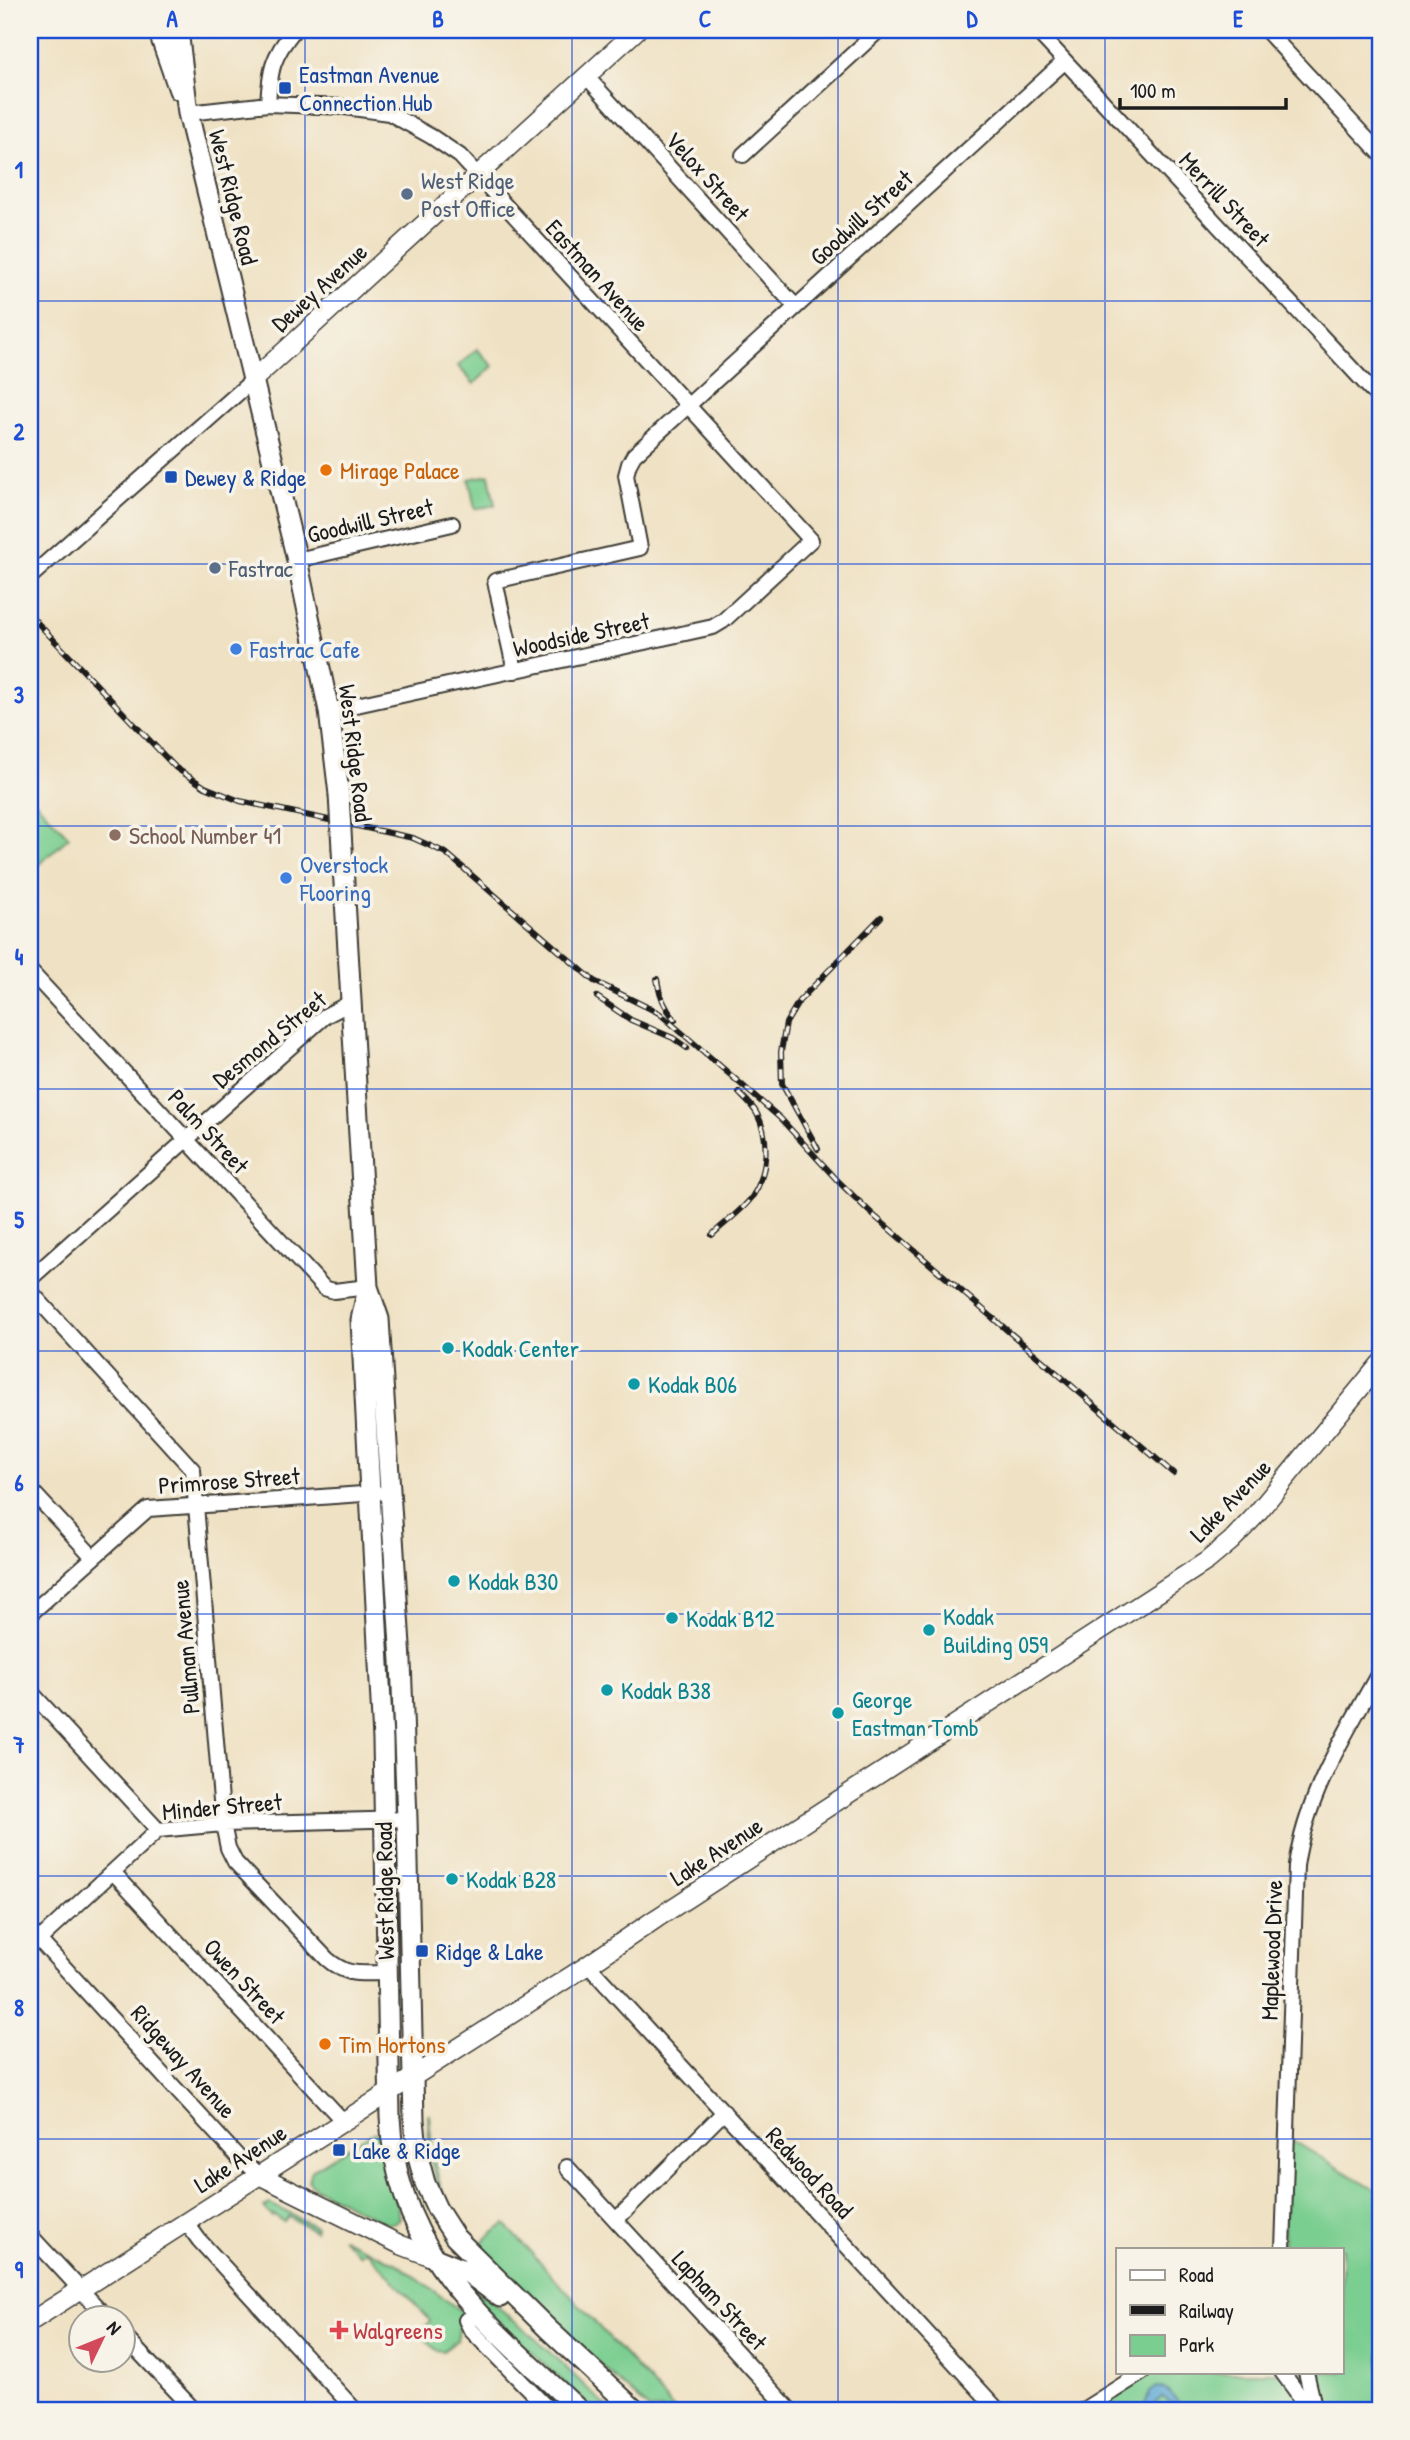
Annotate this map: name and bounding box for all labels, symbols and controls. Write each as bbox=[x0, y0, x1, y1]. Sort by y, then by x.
text: A bbox=[166, 3, 178, 34]
text: B bbox=[432, 3, 444, 34]
text: C bbox=[699, 3, 711, 34]
text: D bbox=[967, 3, 979, 34]
text: E bbox=[1233, 3, 1244, 34]
place label: Eastman Avenue Connection Hub bbox=[299, 58, 440, 118]
scale bar bbox=[1120, 66, 1286, 110]
text: 100 m bbox=[1130, 76, 1176, 105]
marker: Eastman Avenue Connection Hub bbox=[277, 80, 293, 96]
street label: Velox Street bbox=[659, 124, 758, 229]
street label: West Ridge Road bbox=[202, 126, 266, 268]
street label: Merrill Street bbox=[1173, 144, 1278, 254]
text: 1 bbox=[15, 154, 23, 185]
street label: Goodwill Street bbox=[803, 162, 920, 272]
place label: West Ridge Post Office bbox=[421, 164, 516, 224]
marker: West Ridge Post Office bbox=[399, 186, 415, 202]
street label: Eastman Avenue bbox=[539, 212, 657, 338]
street label: Dewey Avenue bbox=[264, 235, 374, 338]
text: 2 bbox=[14, 416, 25, 447]
place label: Mirage Palace bbox=[340, 454, 460, 486]
place label: Dewey & Ridge bbox=[185, 461, 307, 493]
marker: Mirage Palace bbox=[318, 462, 334, 478]
marker: Dewey & Ridge bbox=[163, 469, 179, 485]
street label: Goodwill Street bbox=[304, 490, 437, 550]
place label: Fastrac bbox=[228, 552, 294, 584]
marker: Fastrac bbox=[207, 560, 223, 576]
street label: Woodside Street bbox=[510, 604, 653, 664]
place label: Fastrac Cafe bbox=[249, 633, 361, 665]
marker: Fastrac Cafe bbox=[228, 641, 244, 657]
text: 3 bbox=[14, 679, 24, 710]
street label: West Ridge Road bbox=[332, 683, 380, 823]
place label: School Number 41 bbox=[129, 819, 281, 851]
marker: School Number 41 bbox=[107, 827, 123, 843]
place label: Overstock Flooring bbox=[299, 848, 388, 908]
marker: Overstock Flooring bbox=[278, 870, 294, 886]
text: 4 bbox=[15, 941, 24, 972]
street label: Desmond Street bbox=[205, 983, 333, 1095]
street label: Palm Street bbox=[161, 1082, 257, 1181]
text: 5 bbox=[14, 1204, 24, 1235]
place label: Kodak Center bbox=[462, 1332, 579, 1364]
marker: Kodak Center bbox=[440, 1340, 456, 1356]
place label: Kodak B06 bbox=[648, 1368, 737, 1400]
marker: Kodak B06 bbox=[626, 1376, 642, 1392]
street label: Lake Avenue bbox=[1182, 1451, 1278, 1549]
street label: Primrose Street bbox=[157, 1459, 301, 1501]
text: 6 bbox=[14, 1467, 24, 1498]
place label: Kodak B30 bbox=[468, 1565, 558, 1597]
marker: Kodak B30 bbox=[446, 1573, 462, 1589]
street label: Pullman Avenue bbox=[163, 1578, 207, 1715]
place label: Kodak Building 059 bbox=[943, 1600, 1048, 1660]
place label: Kodak B12 bbox=[686, 1602, 775, 1634]
marker: Kodak B12 bbox=[664, 1610, 680, 1626]
marker: Kodak Building 059 bbox=[921, 1622, 937, 1638]
place label: Kodak B38 bbox=[621, 1674, 711, 1706]
marker: Kodak B38 bbox=[599, 1682, 615, 1698]
place label: George Eastman Tomb bbox=[852, 1683, 979, 1743]
marker: George Eastman Tomb bbox=[830, 1705, 846, 1721]
text: 7 bbox=[12, 1729, 25, 1760]
street label: Minder Street bbox=[161, 1785, 284, 1827]
street label: Lake Avenue bbox=[664, 1809, 769, 1893]
street label: West Ridge Road bbox=[367, 1822, 401, 1960]
place label: Kodak B28 bbox=[466, 1863, 556, 1895]
marker: Kodak B28 bbox=[444, 1871, 460, 1887]
street label: Maplewood Drive bbox=[1253, 1879, 1289, 2021]
street label: Owen Street bbox=[197, 1931, 293, 2031]
place label: Ridge & Lake bbox=[436, 1935, 544, 1967]
marker: Ridge & Lake bbox=[414, 1943, 430, 1959]
text: 8 bbox=[14, 1992, 24, 2023]
street label: Ridgeway Avenue bbox=[124, 1997, 244, 2125]
place label: Tim Hortons bbox=[339, 2028, 446, 2060]
marker: Tim Hortons bbox=[317, 2036, 333, 2052]
street label: Lake Avenue bbox=[188, 2116, 293, 2200]
street label: Redwood Road bbox=[759, 2119, 861, 2225]
place label: Lake & Ridge bbox=[353, 2134, 461, 2166]
marker: Lake & Ridge bbox=[331, 2142, 347, 2158]
street label: Lapham Street bbox=[665, 2243, 775, 2357]
legend bbox=[1116, 2248, 1344, 2374]
text: 9 bbox=[15, 2254, 24, 2285]
text: Road bbox=[1179, 2260, 1213, 2289]
text: Railway bbox=[1179, 2296, 1234, 2325]
north arrow bbox=[66, 2304, 136, 2374]
place label: Walgreens bbox=[353, 2314, 443, 2346]
text: N bbox=[101, 2315, 127, 2340]
marker: Walgreens bbox=[331, 2322, 347, 2338]
text: Park bbox=[1179, 2330, 1214, 2359]

